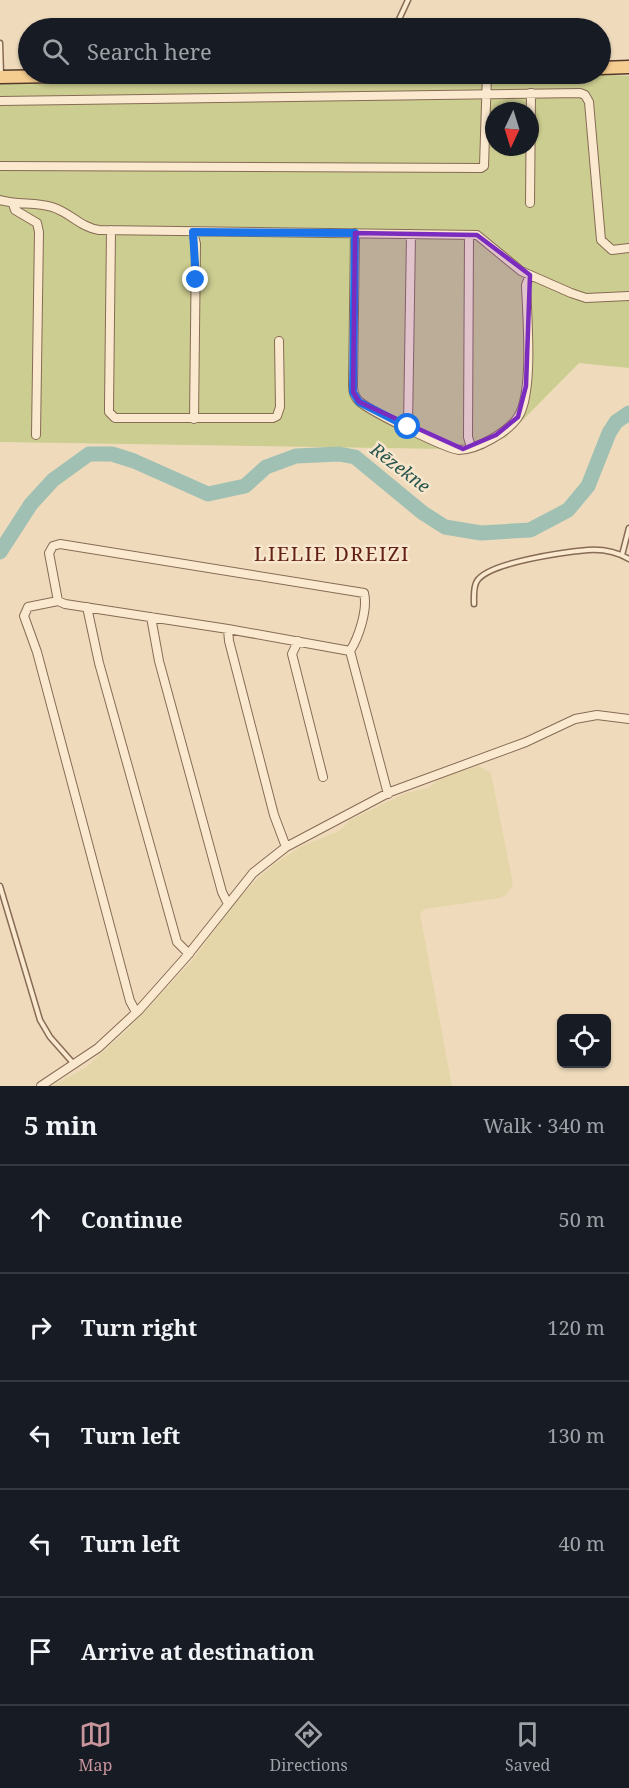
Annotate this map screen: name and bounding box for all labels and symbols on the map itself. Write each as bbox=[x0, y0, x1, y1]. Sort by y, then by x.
north arrow bbox=[485, 102, 539, 156]
route end bbox=[182, 266, 208, 292]
route start bbox=[394, 413, 420, 439]
water label: Rēzekne bbox=[365, 436, 435, 498]
district label: LIELIE DREIZI bbox=[254, 540, 410, 567]

